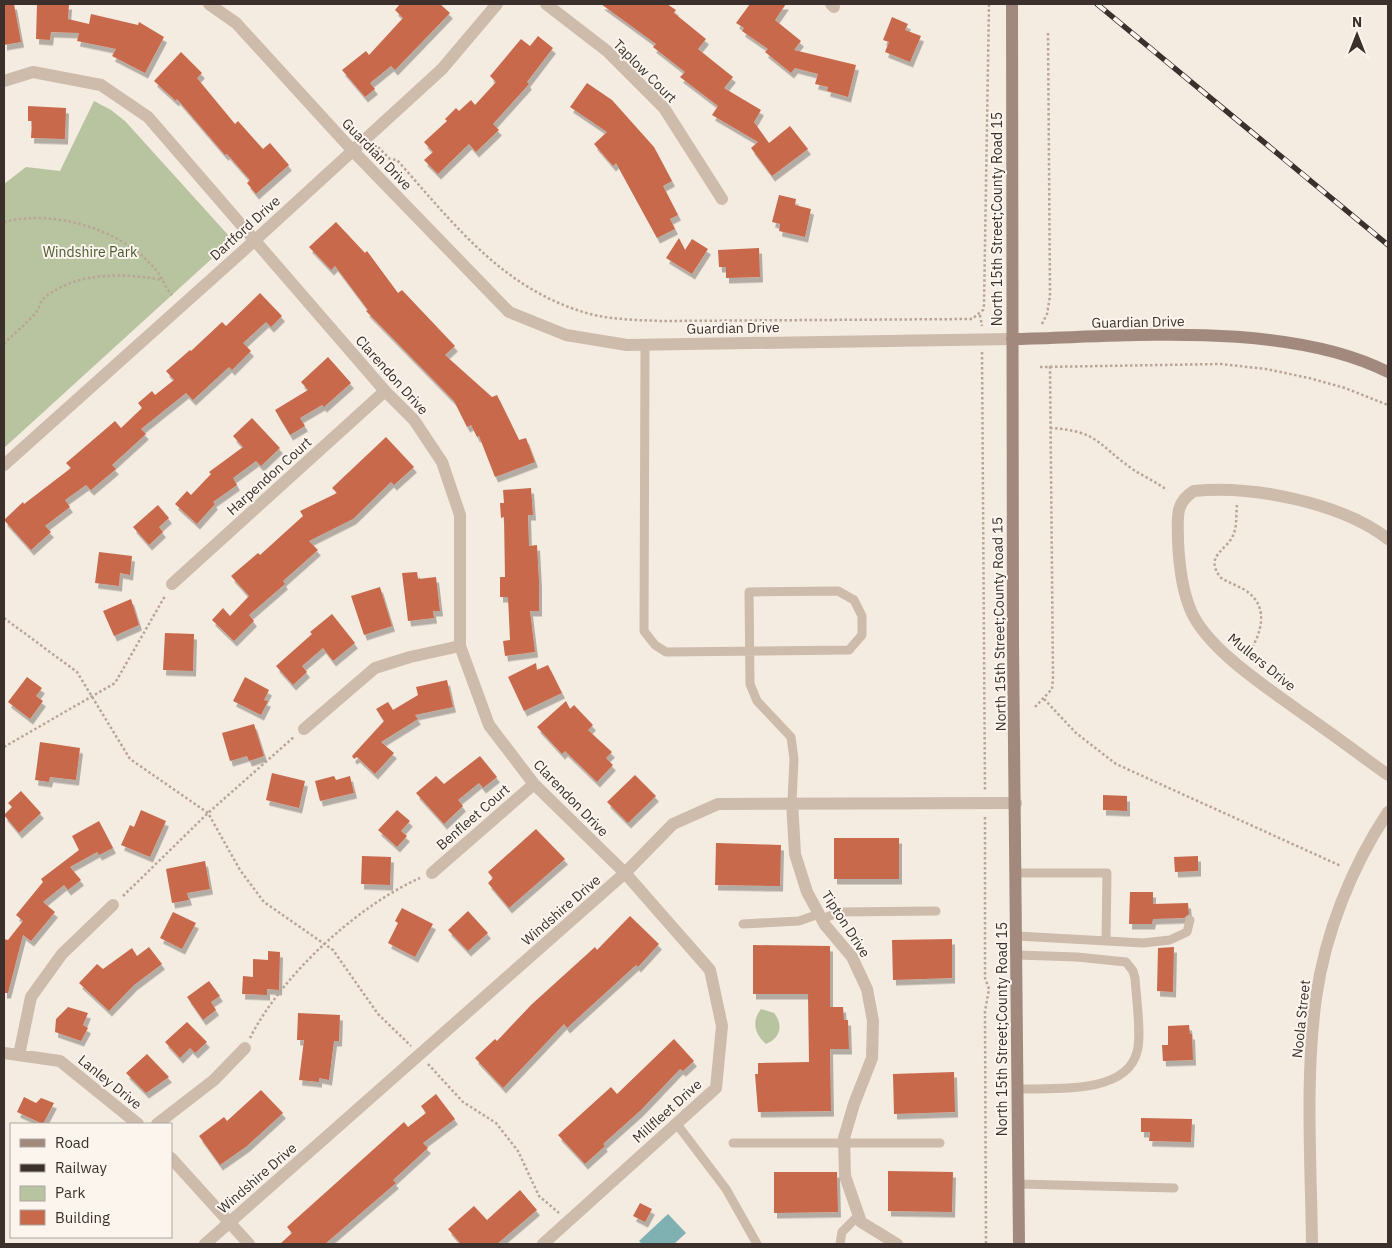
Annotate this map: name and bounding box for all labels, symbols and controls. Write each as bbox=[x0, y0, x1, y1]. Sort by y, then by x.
north arrow bbox=[1332, 10, 1382, 60]
text: N bbox=[1352, 13, 1362, 31]
street label: Taplow Court bbox=[609, 35, 681, 107]
street label: North 15th Street;County Road 15 bbox=[988, 112, 1006, 326]
street label: Guardian Drive bbox=[338, 114, 416, 194]
street label: Dartford Drive bbox=[206, 192, 284, 264]
park label: Windshire Park bbox=[43, 243, 138, 261]
street label: Guardian Drive bbox=[1091, 312, 1185, 332]
street label: Guardian Drive bbox=[686, 318, 780, 338]
street label: Clarendon Drive bbox=[352, 332, 432, 419]
street label: Harpendon Court bbox=[223, 433, 315, 519]
street label: North 15th Street;County Road 15 bbox=[988, 517, 1010, 731]
street label: Mullers Drive bbox=[1224, 629, 1300, 695]
street label: Clarendon Drive bbox=[530, 756, 613, 841]
street label: Benfleet Court bbox=[433, 780, 513, 854]
street label: Windshire Drive bbox=[518, 871, 604, 949]
street label: Tipton Drive bbox=[818, 887, 874, 961]
street label: North 15th Street;County Road 15 bbox=[993, 922, 1011, 1136]
street label: Noola Street bbox=[1288, 979, 1314, 1059]
street label: Lanley Drive bbox=[75, 1051, 146, 1113]
street label: Millfleet Drive bbox=[629, 1075, 706, 1147]
legend bbox=[10, 1123, 172, 1238]
text: Road bbox=[55, 1133, 90, 1152]
street label: Windshire Drive bbox=[214, 1139, 300, 1217]
text: Railway bbox=[55, 1158, 108, 1177]
text: Park bbox=[55, 1183, 85, 1202]
text: Building bbox=[55, 1208, 110, 1227]

